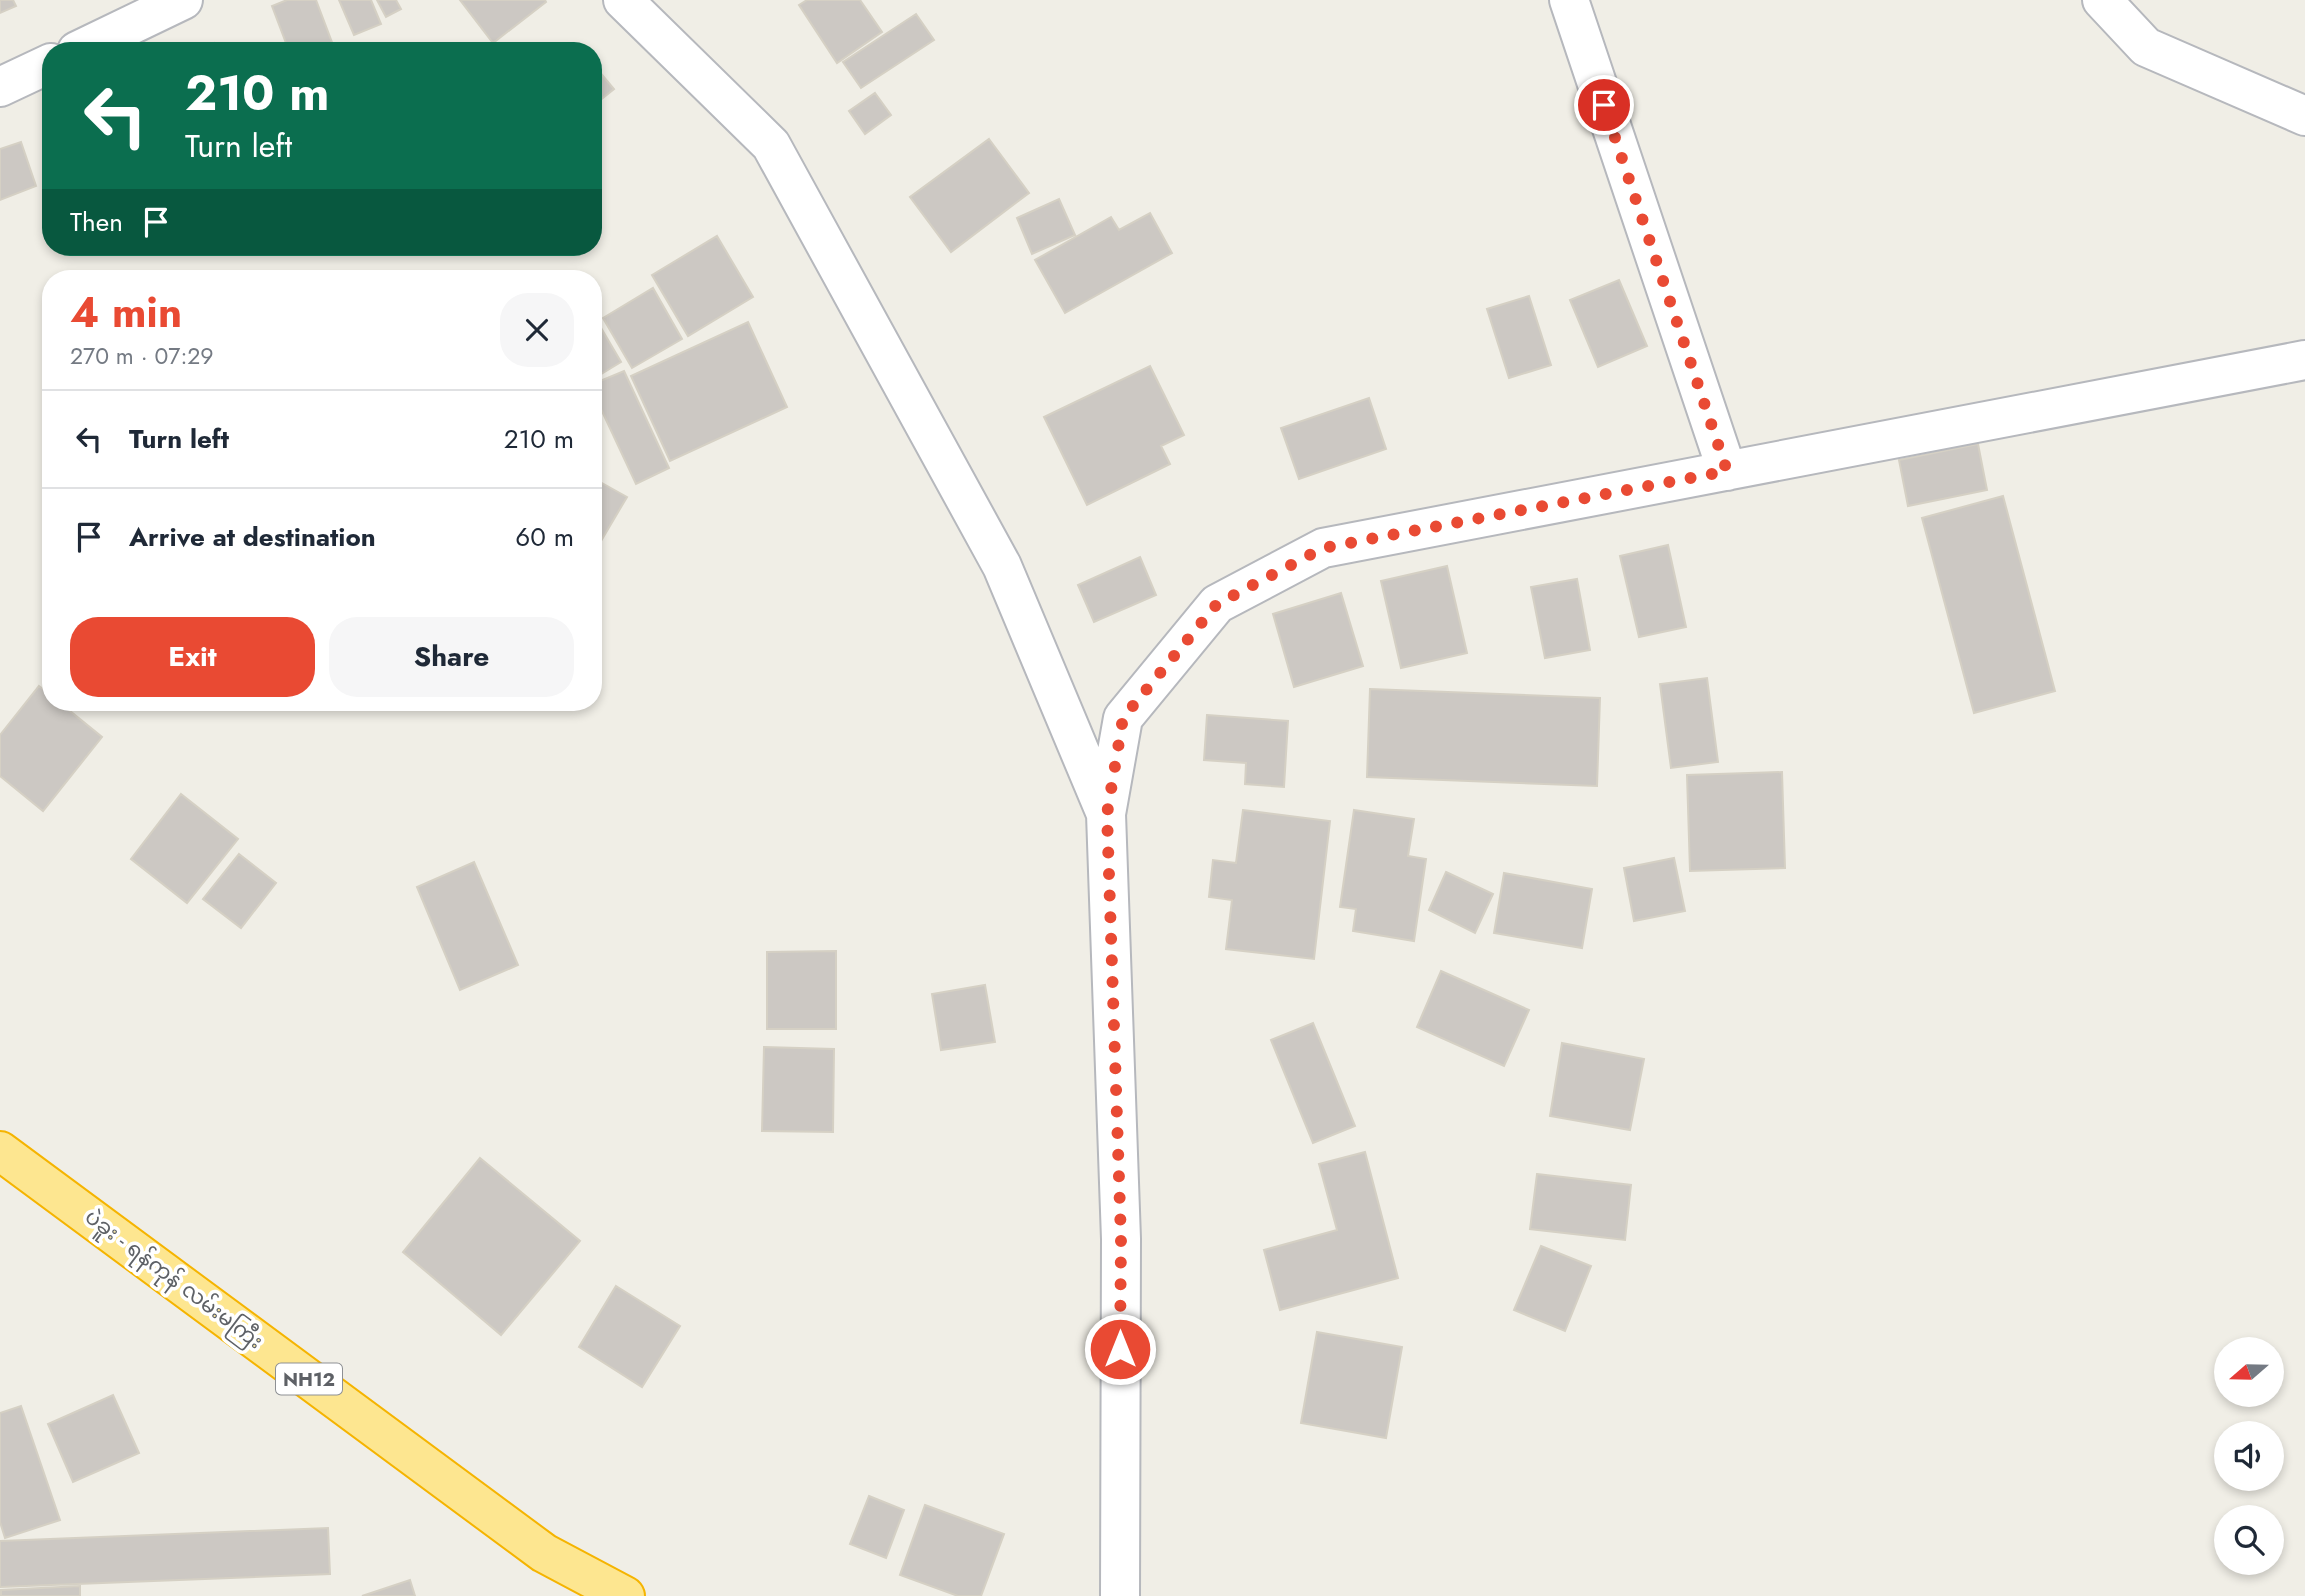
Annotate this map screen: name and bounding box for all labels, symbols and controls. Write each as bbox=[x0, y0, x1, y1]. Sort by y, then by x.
text: 210 m bbox=[185, 58, 329, 128]
icon: left bbox=[70, 70, 161, 161]
pin bbox=[1574, 75, 1634, 135]
icon: arrive bbox=[1585, 86, 1623, 124]
text: Turn left bbox=[185, 123, 292, 169]
text: Then bbox=[70, 203, 123, 241]
icon: arrive bbox=[137, 203, 175, 241]
text: 4 min bbox=[70, 282, 182, 343]
button: close bbox=[500, 293, 574, 367]
text: 270 m · 07:29 bbox=[70, 339, 214, 373]
icon: left bbox=[70, 420, 108, 458]
text: Turn left bbox=[129, 420, 229, 458]
text: 210 m bbox=[504, 420, 574, 458]
icon: arrive bbox=[70, 518, 108, 556]
text: Arrive at destination bbox=[129, 518, 376, 556]
text: 60 m bbox=[515, 518, 574, 556]
button: Exit bbox=[70, 617, 315, 697]
button: Share bbox=[329, 617, 574, 697]
street label: ပဲခူး - ရန်ကုန် လမ်းမကြီး bbox=[78, 1201, 270, 1358]
position arrow bbox=[1083, 1312, 1157, 1386]
north arrow bbox=[2214, 1337, 2284, 1407]
map controls bbox=[2214, 1337, 2284, 1575]
road number: NH12 bbox=[276, 1364, 342, 1394]
button: sound bbox=[2214, 1421, 2284, 1491]
button: search bbox=[2214, 1505, 2284, 1575]

